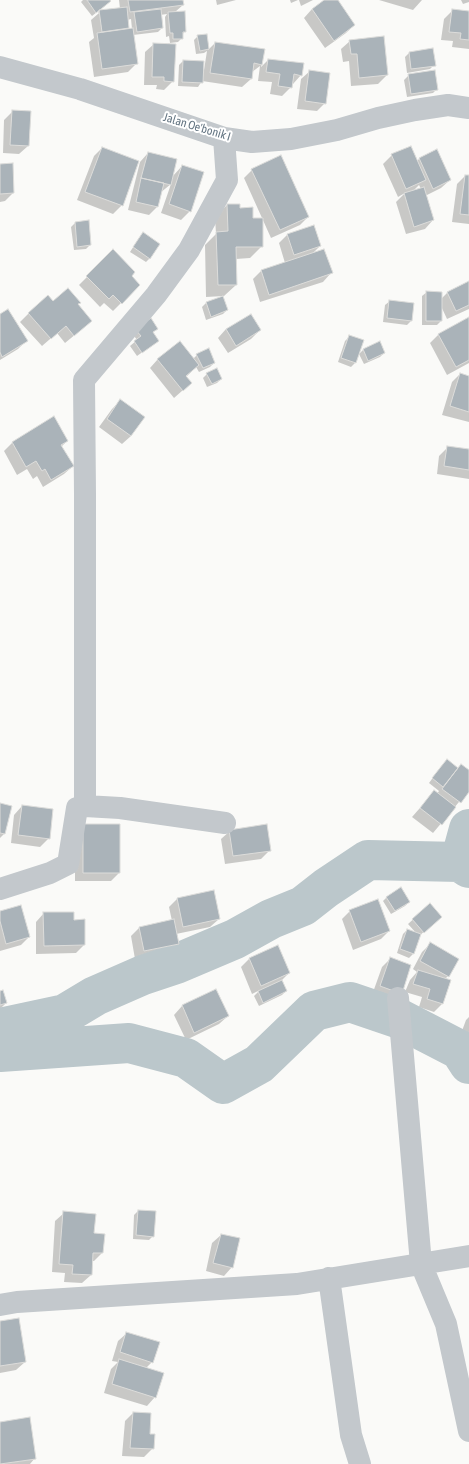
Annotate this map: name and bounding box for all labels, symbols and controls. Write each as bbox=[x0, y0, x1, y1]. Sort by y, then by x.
street label: Jalan Oe'bonik I bbox=[162, 110, 232, 144]

